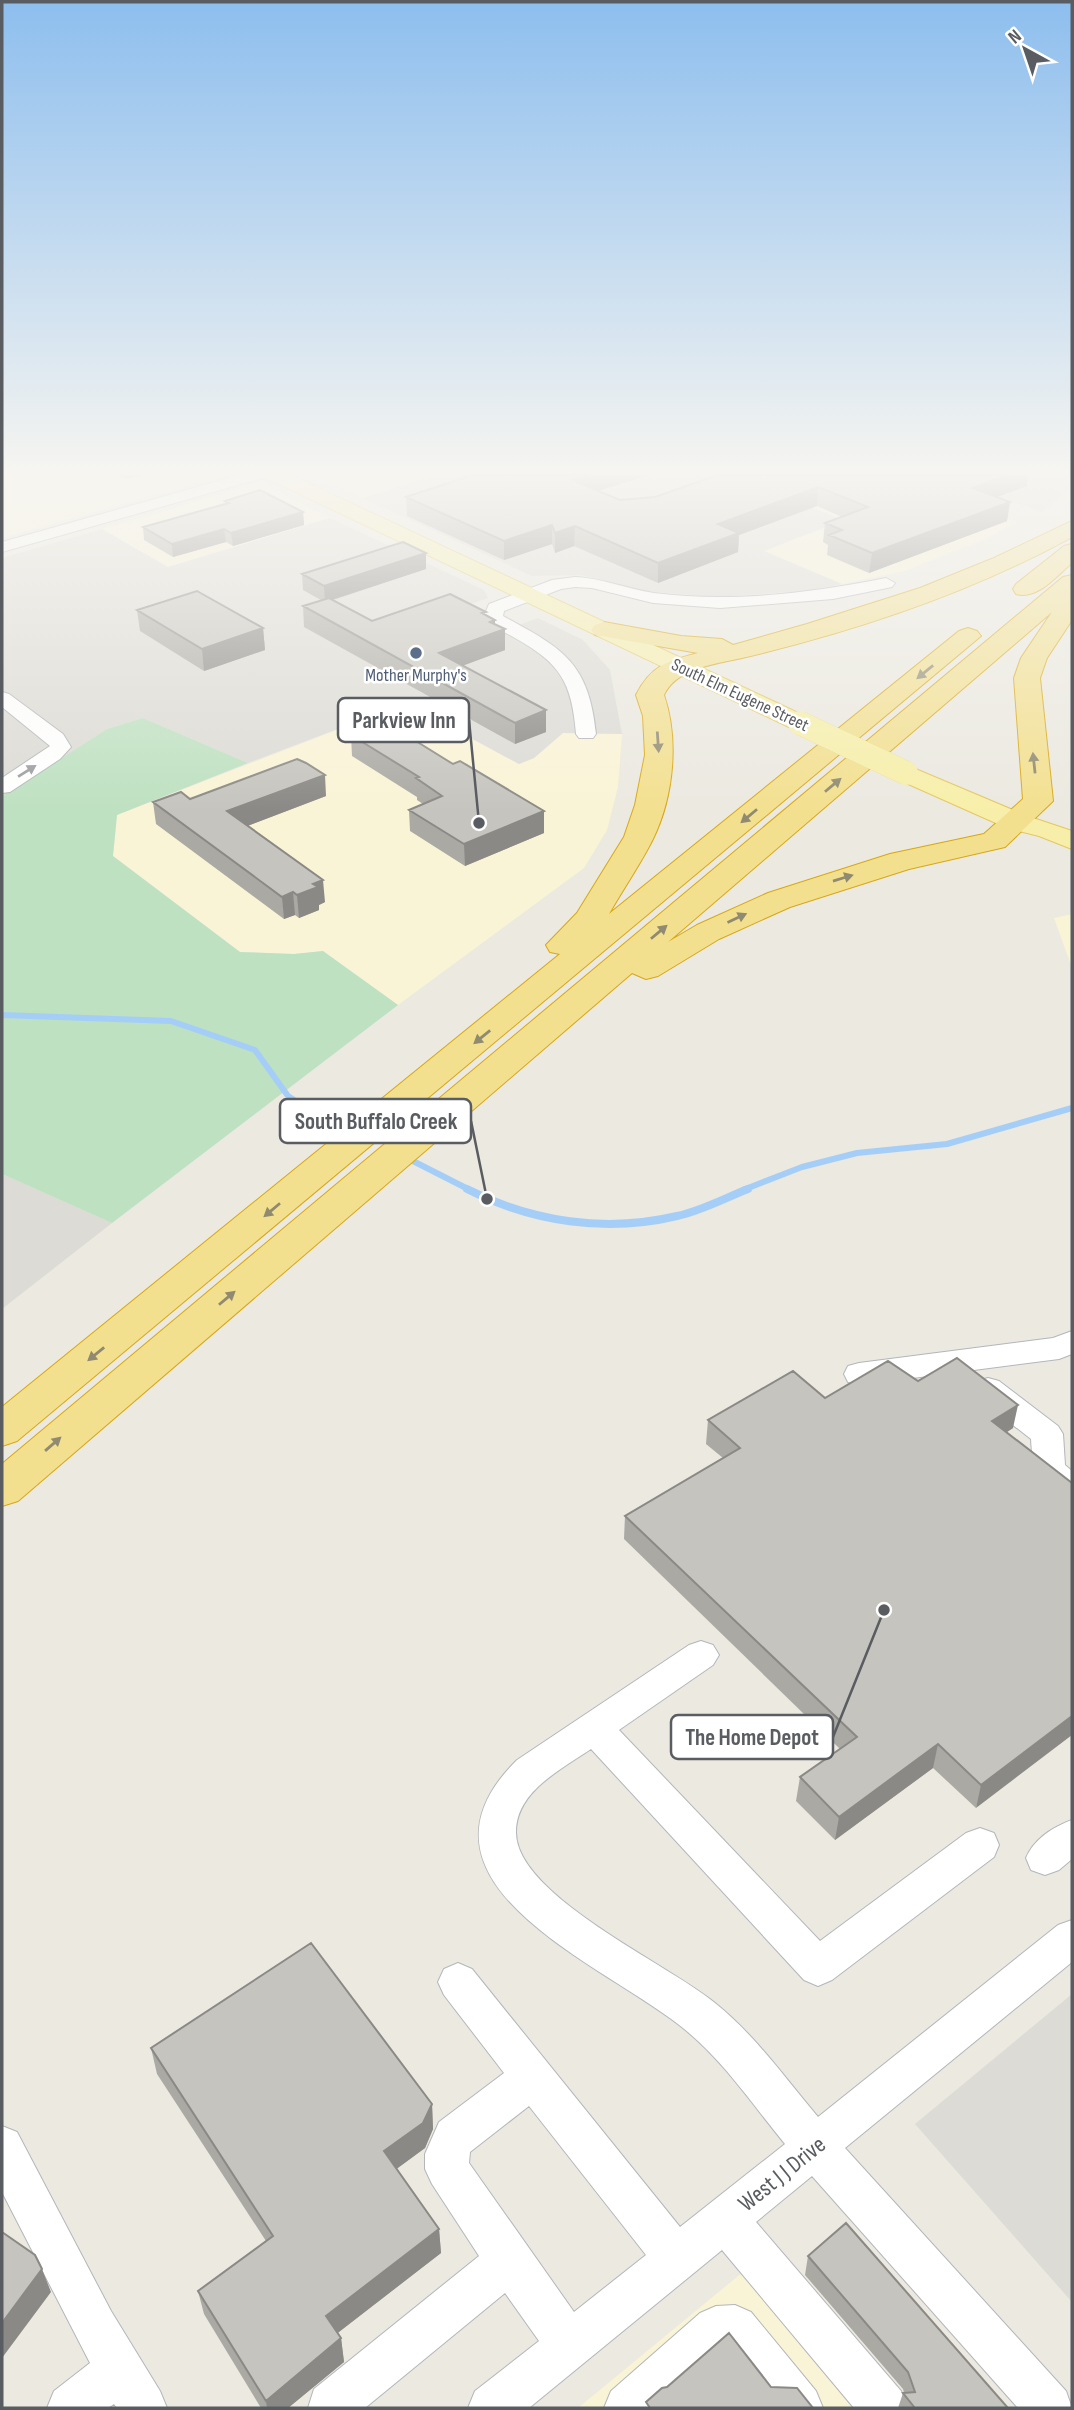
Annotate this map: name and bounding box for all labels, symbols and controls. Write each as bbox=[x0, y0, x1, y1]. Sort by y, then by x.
north arrow bbox=[990, 14, 1060, 84]
text: N bbox=[1004, 25, 1026, 49]
marker: Mother Murphy's bbox=[408, 645, 424, 661]
street label: South Elm Eugene Street bbox=[668, 654, 812, 736]
one-way arrow bbox=[916, 664, 934, 679]
place label: Mother Murphy's bbox=[365, 665, 467, 686]
callout: Parkview Inn bbox=[338, 698, 469, 742]
text: Parkview Inn bbox=[352, 707, 456, 735]
one-way arrow bbox=[653, 732, 664, 754]
one-way arrow bbox=[1028, 752, 1039, 774]
one-way arrow bbox=[18, 764, 37, 777]
one-way arrow bbox=[824, 778, 841, 793]
one-way arrow bbox=[741, 808, 758, 823]
one-way arrow bbox=[833, 872, 854, 883]
one-way arrow bbox=[727, 912, 747, 924]
one-way arrow bbox=[650, 924, 668, 940]
one-way arrow bbox=[473, 1030, 491, 1045]
callout: South Buffalo Creek bbox=[280, 1099, 471, 1143]
text: South Buffalo Creek bbox=[295, 1108, 458, 1136]
one-way arrow bbox=[263, 1202, 280, 1217]
one-way arrow bbox=[217, 1290, 235, 1305]
one-way arrow bbox=[87, 1346, 104, 1361]
one-way arrow bbox=[44, 1437, 61, 1453]
callout: The Home Depot bbox=[671, 1715, 833, 1759]
text: The Home Depot bbox=[685, 1724, 819, 1752]
street label: West J J Drive bbox=[732, 2130, 832, 2218]

